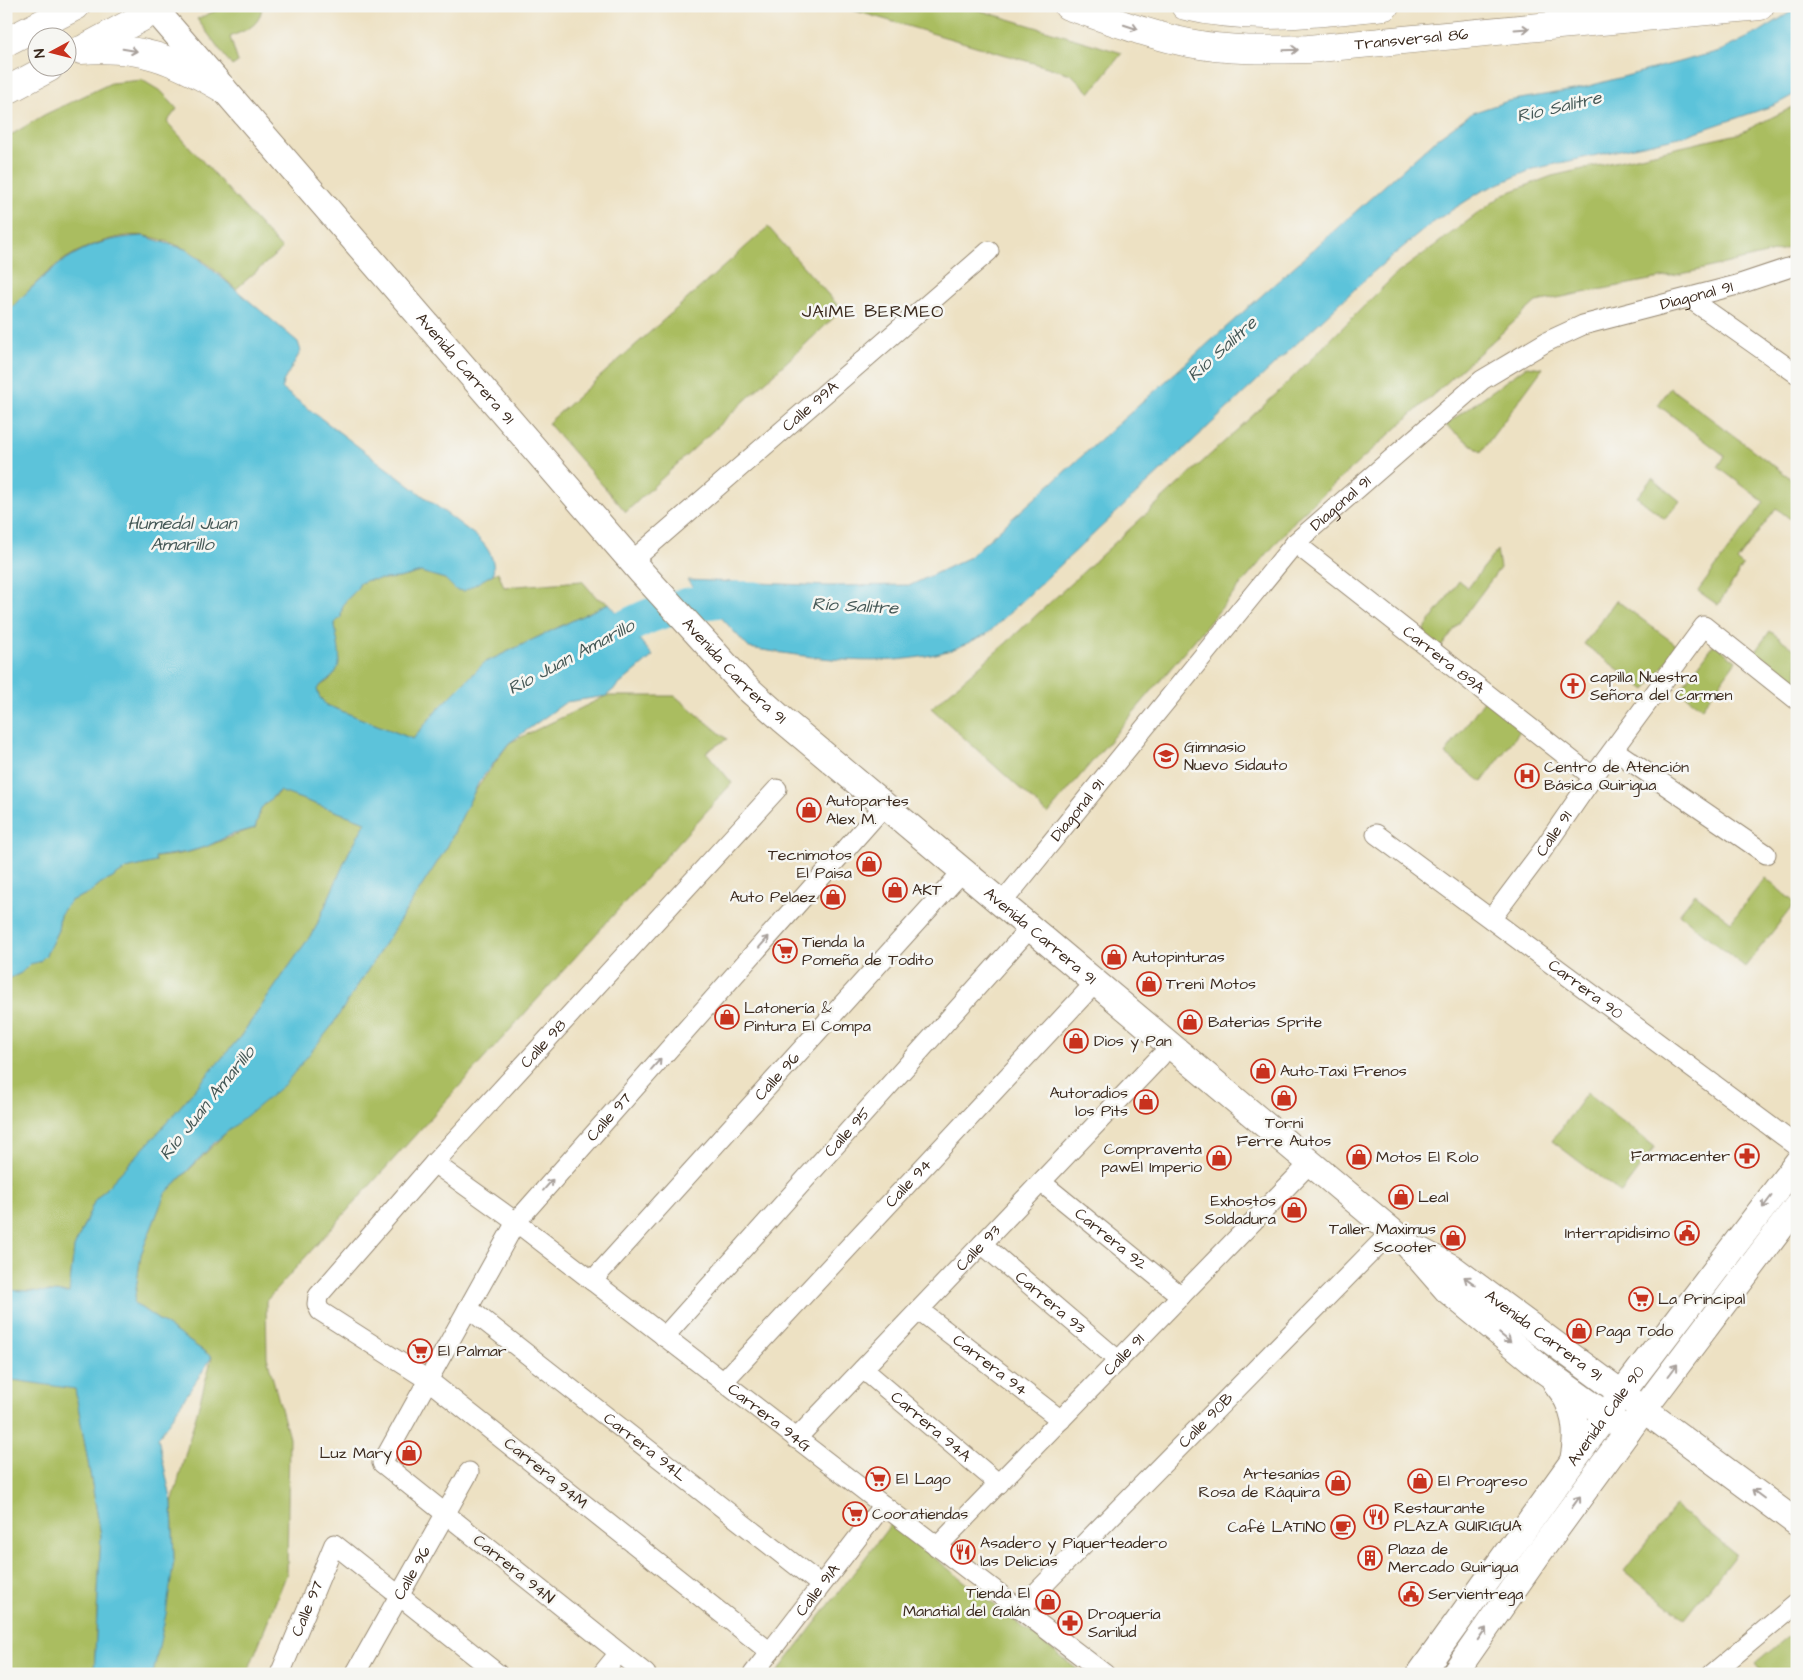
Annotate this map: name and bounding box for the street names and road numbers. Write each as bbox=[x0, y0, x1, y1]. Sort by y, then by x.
street label: Transversal 86 bbox=[1354, 23, 1469, 56]
street label: Diagonal 91 bbox=[1658, 276, 1735, 316]
street label: Avenida Carrera 91 bbox=[411, 308, 519, 429]
street label: Calle 99A bbox=[777, 376, 843, 437]
street label: Diagonal 91 bbox=[1305, 471, 1376, 536]
street label: Avenida Carrera 91 bbox=[677, 613, 791, 729]
street label: Carrera 89A bbox=[1398, 621, 1489, 699]
street label: Diagonal 91 bbox=[1045, 774, 1109, 846]
street label: Calle 91 bbox=[1530, 807, 1577, 861]
street label: Avenida Carrera 91 bbox=[979, 882, 1101, 990]
street label: Carrera 90 bbox=[1544, 954, 1628, 1025]
street label: Calle 98 bbox=[515, 1015, 571, 1073]
street label: Calle 96 bbox=[749, 1047, 805, 1105]
street label: Calle 97 bbox=[581, 1088, 637, 1146]
street label: Calle 95 bbox=[819, 1102, 876, 1162]
street label: Calle 94 bbox=[880, 1154, 937, 1212]
street label: Carrera 92 bbox=[1070, 1203, 1152, 1275]
street label: Calle 93 bbox=[951, 1220, 1006, 1276]
street label: Carrera 93 bbox=[1010, 1266, 1090, 1339]
street label: Avenida Carrera 91 bbox=[1480, 1285, 1607, 1386]
street label: Carrera 94 bbox=[948, 1329, 1032, 1401]
street label: Calle 91 bbox=[1098, 1329, 1149, 1381]
street label: Avenida Calle 90 bbox=[1562, 1361, 1650, 1471]
street label: Carrera 94G bbox=[723, 1378, 816, 1457]
street label: Carrera 94A bbox=[886, 1386, 976, 1467]
street label: Calle 90B bbox=[1173, 1387, 1239, 1453]
street label: Carrera 94L bbox=[599, 1407, 691, 1486]
street label: Carrera 94M bbox=[499, 1432, 593, 1514]
street label: Carrera 94N bbox=[469, 1529, 559, 1609]
street label: Calle 96 bbox=[388, 1542, 436, 1604]
street label: Calle 91A bbox=[790, 1559, 845, 1621]
street label: Calle 97 bbox=[286, 1577, 329, 1640]

